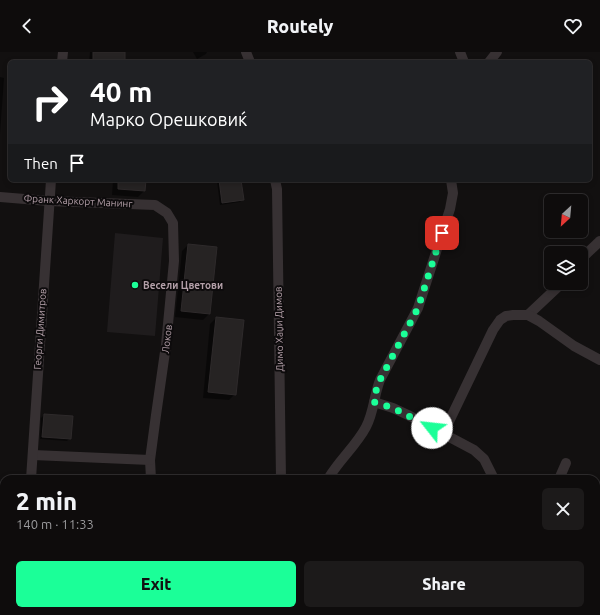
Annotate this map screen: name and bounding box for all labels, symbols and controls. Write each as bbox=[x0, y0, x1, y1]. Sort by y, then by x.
icon: back bbox=[16, 15, 38, 37]
icon: heart bbox=[562, 15, 584, 37]
text: Routely bbox=[267, 16, 333, 36]
icon: right bbox=[24, 76, 76, 128]
text: 40 m bbox=[90, 76, 152, 107]
text: Марко Орешковиќ bbox=[90, 109, 247, 129]
icon: arrive bbox=[66, 152, 88, 174]
text: Then bbox=[24, 155, 58, 172]
street label: Франк Харкорт Манинг bbox=[23, 193, 133, 209]
north arrow bbox=[544, 194, 588, 238]
map controls bbox=[544, 194, 588, 290]
pin bbox=[425, 216, 459, 250]
icon: arrive bbox=[431, 222, 453, 244]
button: layers bbox=[544, 246, 588, 290]
marker: Весели Цветови bbox=[130, 280, 140, 290]
place label: Весели Цветови bbox=[143, 280, 223, 291]
street label: Димо Хаџи Димов bbox=[273, 286, 285, 372]
street label: Георги Димитров bbox=[32, 288, 48, 370]
street label: Локов bbox=[160, 324, 174, 354]
position arrow bbox=[411, 407, 453, 449]
text: 2 min bbox=[16, 488, 77, 515]
button: close bbox=[542, 488, 584, 530]
text: 140 m · 11:33 bbox=[16, 517, 94, 531]
button: Exit bbox=[16, 561, 296, 607]
button: Share bbox=[304, 561, 584, 607]

